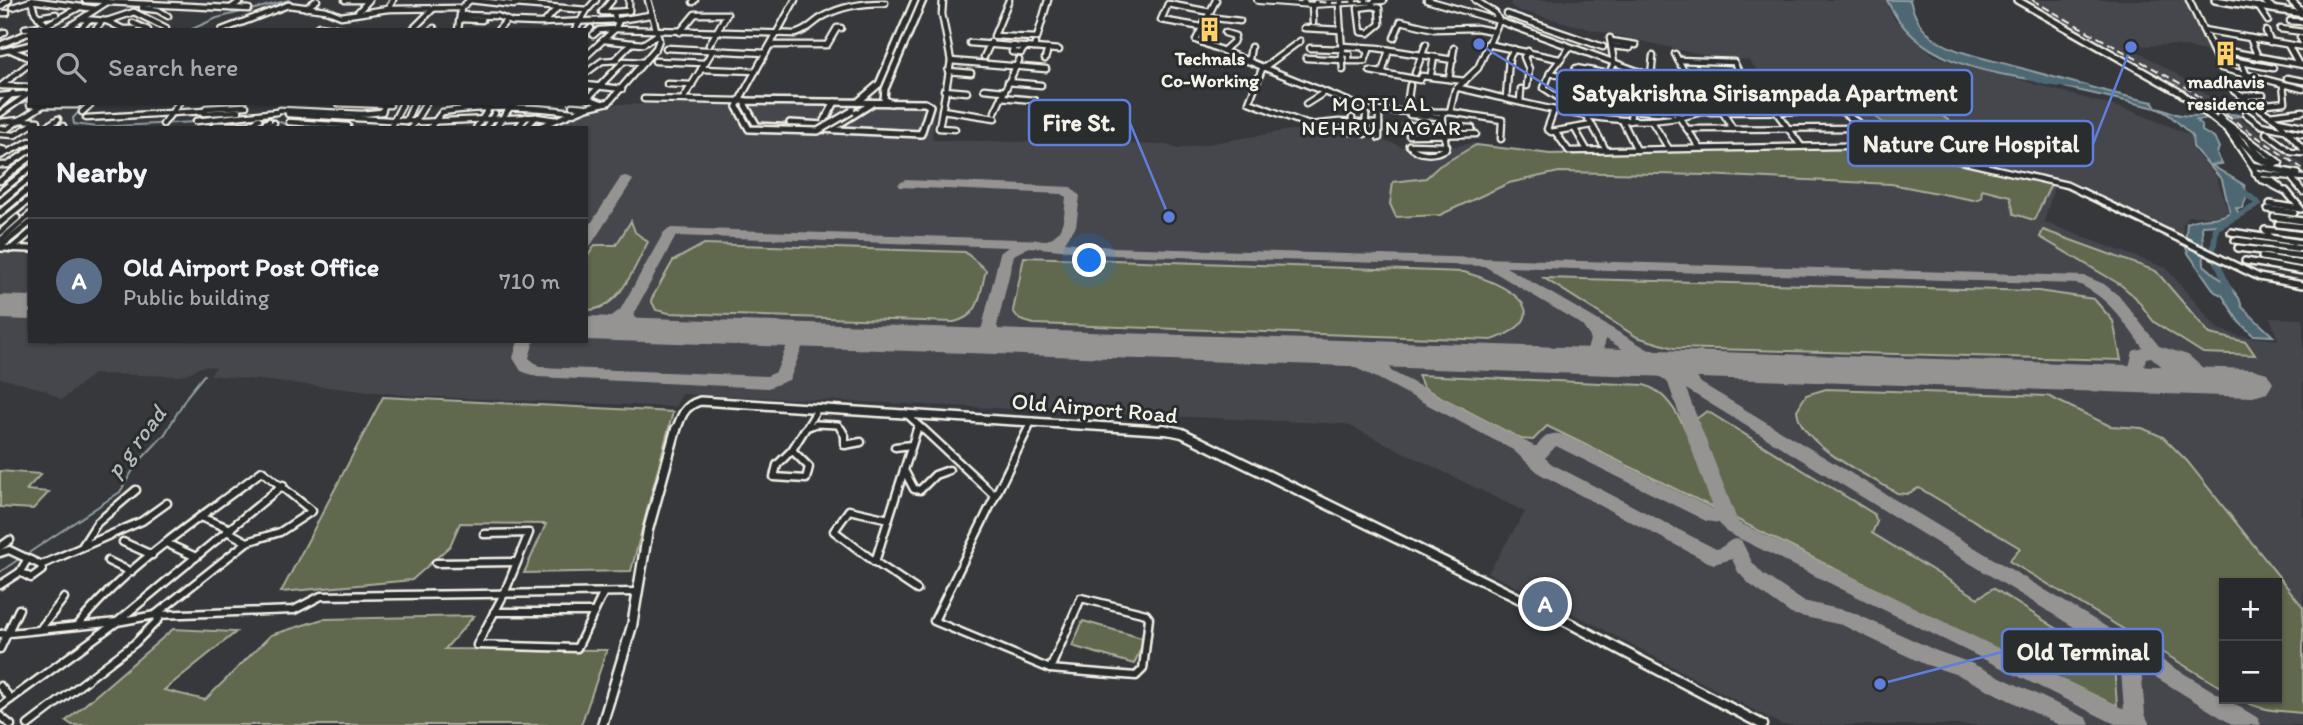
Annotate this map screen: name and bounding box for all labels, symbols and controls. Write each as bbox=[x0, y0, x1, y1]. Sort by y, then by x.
building icon: Technals Co-Working bbox=[1196, 16, 1224, 44]
search box bbox=[28, 28, 588, 105]
building icon: madhavis residence bbox=[2212, 39, 2240, 67]
place label: Technals Co-Working bbox=[1161, 47, 1260, 92]
icon: search bbox=[52, 48, 90, 86]
text: Search here bbox=[108, 51, 238, 83]
callout: Satyakrishna Sirisampada Apartment bbox=[1557, 70, 1972, 115]
place label: madhavis residence bbox=[2186, 70, 2265, 115]
text: Satyakrishna Sirisampada Apartment bbox=[1572, 78, 1958, 108]
district label: MOTILAL NEHRU NAGAR bbox=[1301, 91, 1463, 140]
callout: Fire St. bbox=[1029, 100, 1130, 145]
text: Fire St. bbox=[1042, 108, 1116, 137]
callout: Nature Cure Hospital bbox=[1848, 121, 2093, 166]
text: Nature Cure Hospital bbox=[1863, 129, 2080, 159]
text: Nearby bbox=[56, 153, 147, 190]
your location bbox=[1072, 243, 1106, 277]
text: Old Airport Post Office bbox=[123, 251, 379, 283]
text: A bbox=[72, 267, 86, 295]
text: 710 m bbox=[499, 267, 560, 295]
text: Public building bbox=[123, 283, 269, 311]
street label: Old Airport Road bbox=[1011, 387, 1180, 429]
water label: p g road bbox=[99, 399, 173, 483]
pin: A bbox=[1522, 578, 1568, 630]
map controls bbox=[2219, 578, 2282, 704]
button: + bbox=[2219, 578, 2282, 641]
callout: Old Terminal bbox=[2002, 629, 2163, 674]
text: Old Terminal bbox=[2017, 637, 2150, 666]
button: − bbox=[2219, 641, 2282, 704]

